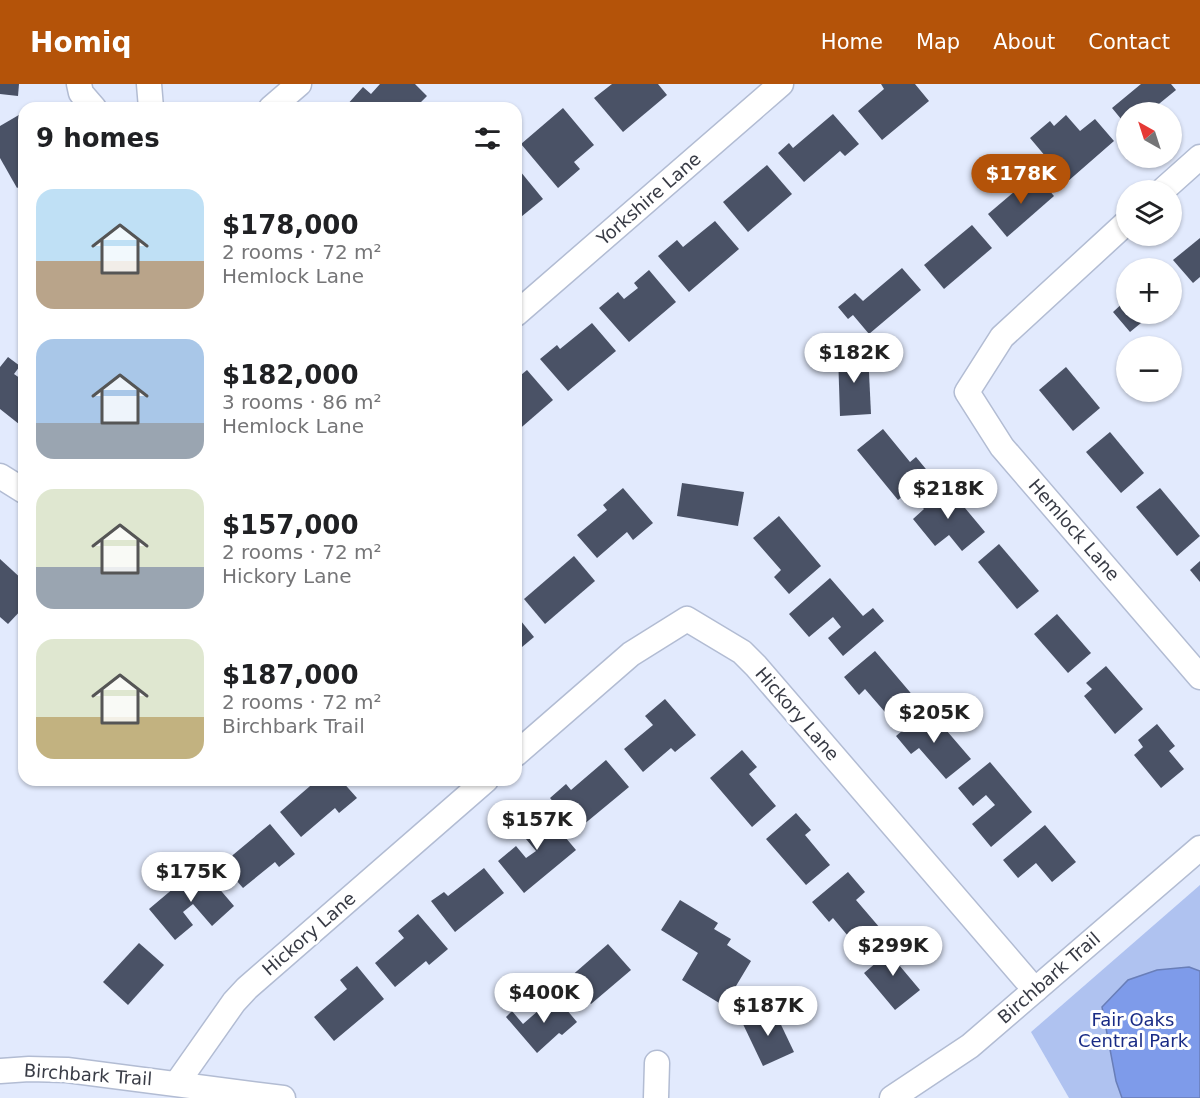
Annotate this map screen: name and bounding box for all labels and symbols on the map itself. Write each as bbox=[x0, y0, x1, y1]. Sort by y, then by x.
north arrow bbox=[1116, 102, 1182, 168]
street label: Yorkshire Lane bbox=[592, 148, 705, 250]
pin: $178K bbox=[979, 154, 1063, 205]
pin: $182K bbox=[812, 333, 896, 384]
pin: $218K bbox=[906, 469, 990, 520]
street label: Hemlock Lane bbox=[1025, 475, 1124, 585]
street label: Hickory Lane bbox=[751, 663, 844, 765]
pin: $205K bbox=[892, 693, 976, 744]
pin: $157K bbox=[495, 800, 579, 851]
pin: $175K bbox=[149, 852, 233, 903]
street label: Hickory Lane bbox=[258, 887, 360, 980]
pin: $299K bbox=[851, 926, 935, 977]
street label: Birchbark Trail bbox=[993, 928, 1104, 1028]
pin: $400K bbox=[502, 973, 586, 1024]
pin: $187K bbox=[726, 986, 810, 1037]
park label: Fair Oaks Central Park bbox=[1078, 1009, 1189, 1051]
street label: Birchbark Trail bbox=[23, 1060, 153, 1089]

